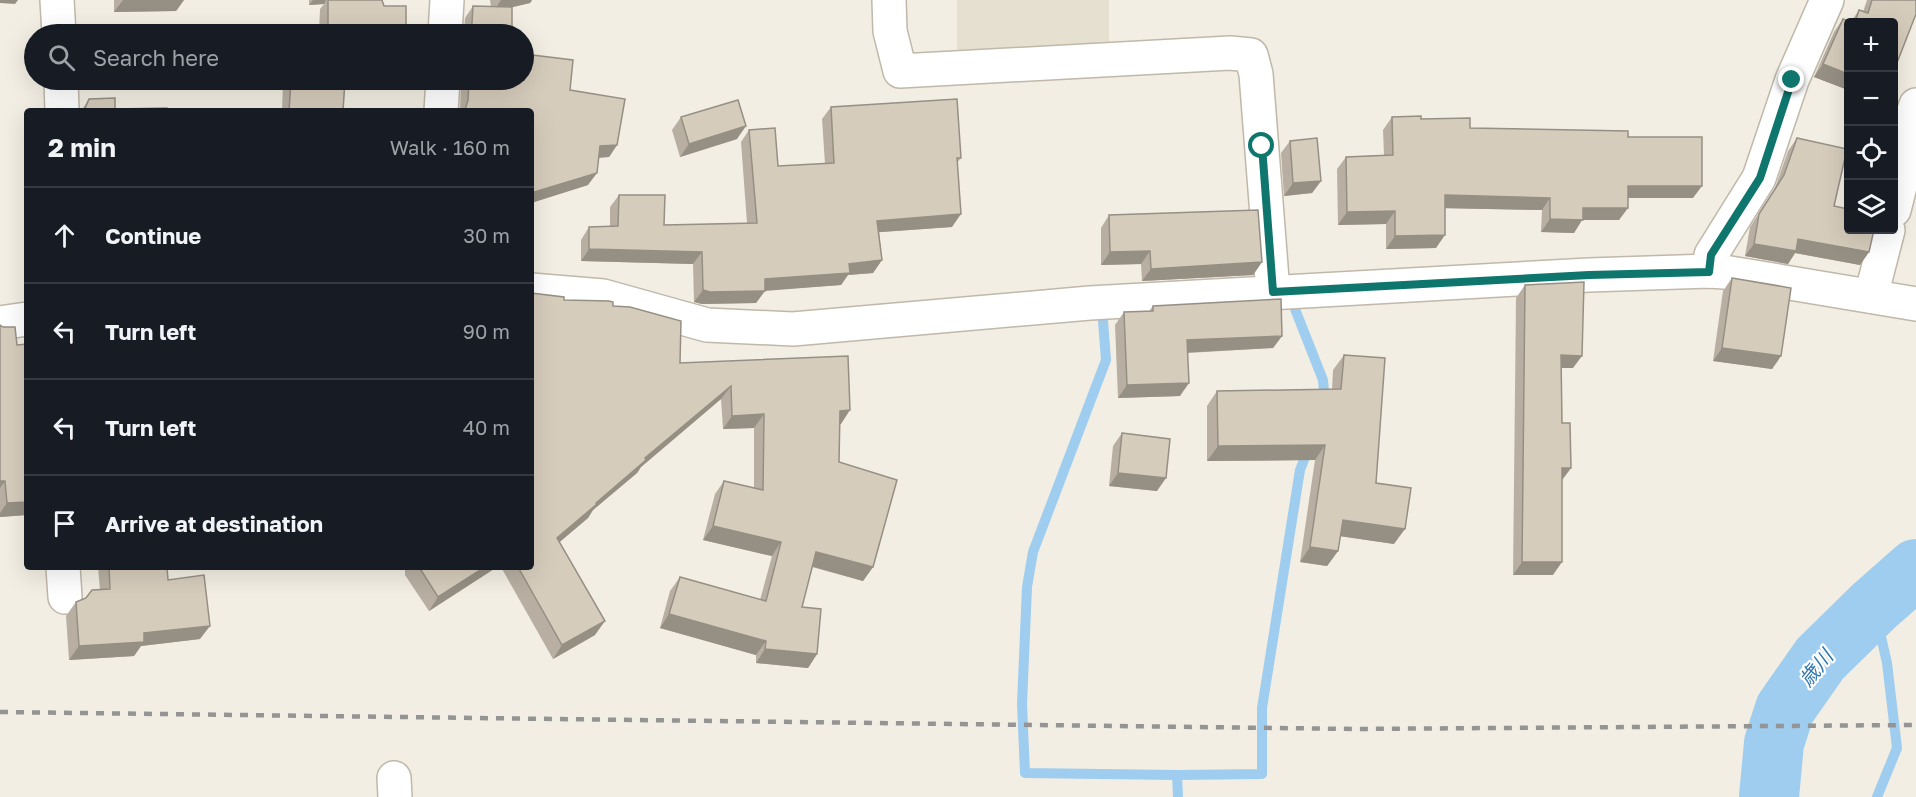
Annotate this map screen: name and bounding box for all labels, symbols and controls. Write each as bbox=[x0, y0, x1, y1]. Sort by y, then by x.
map controls bbox=[1844, 18, 1898, 234]
button: + bbox=[1844, 18, 1898, 72]
search box bbox=[24, 24, 534, 90]
icon: search bbox=[45, 41, 78, 74]
text: Search here bbox=[93, 44, 219, 71]
route end bbox=[1778, 66, 1804, 92]
button: − bbox=[1844, 72, 1898, 126]
button: locate bbox=[1844, 126, 1898, 180]
text: 2 min bbox=[48, 132, 116, 163]
route start bbox=[1248, 132, 1274, 158]
text: Walk · 160 m bbox=[390, 135, 510, 159]
button: layers bbox=[1844, 180, 1898, 234]
icon: ahead bbox=[48, 219, 81, 252]
text: Continue bbox=[105, 222, 201, 249]
text: 30 m bbox=[463, 223, 510, 247]
icon: left bbox=[48, 315, 81, 348]
text: Turn left bbox=[105, 318, 196, 345]
text: 90 m bbox=[463, 319, 510, 343]
icon: left bbox=[48, 411, 81, 444]
text: Turn left bbox=[105, 414, 196, 441]
text: 40 m bbox=[463, 415, 510, 439]
icon: arrive bbox=[48, 507, 81, 540]
text: Arrive at destination bbox=[105, 510, 323, 537]
water label: 歳川 bbox=[1793, 643, 1838, 690]

